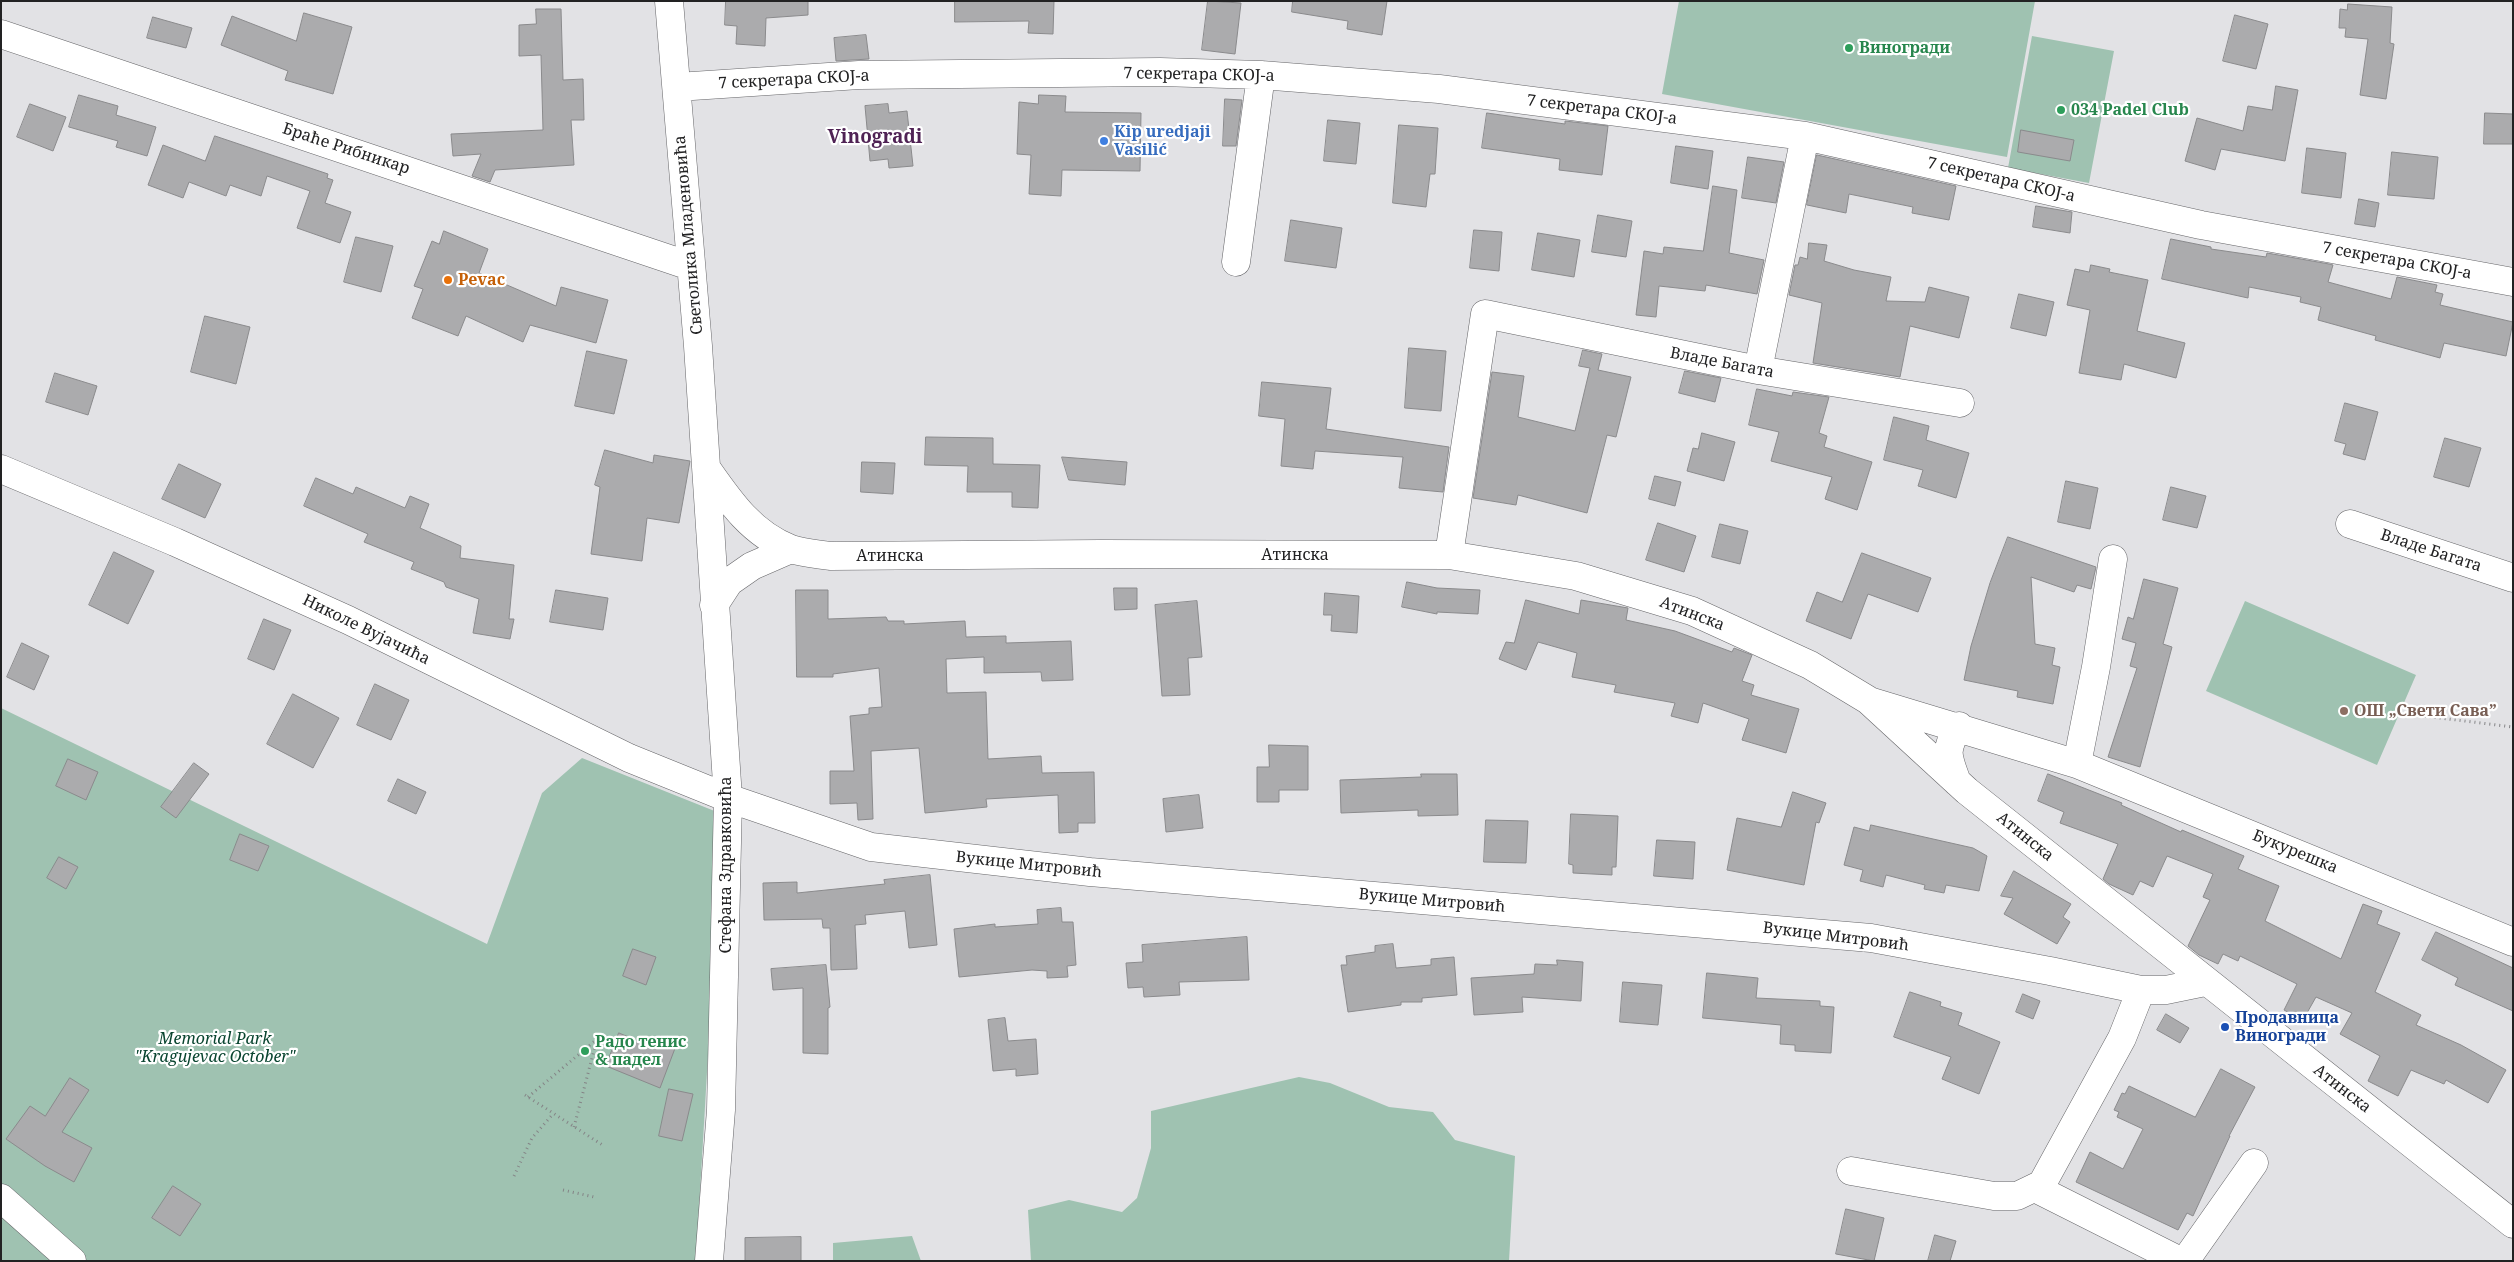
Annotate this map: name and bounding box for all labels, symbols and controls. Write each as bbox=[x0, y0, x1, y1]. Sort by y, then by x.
place label: Виногради bbox=[1859, 38, 1950, 58]
marker: Виногради bbox=[1843, 42, 1855, 54]
street label: 7 секретара СКОЈ-а bbox=[1123, 64, 1275, 86]
street label: 7 секретара СКОЈ-а bbox=[718, 66, 870, 94]
street label: 7 секретара СКОЈ-а bbox=[1526, 91, 1678, 129]
place label: 034 Padel Club bbox=[2071, 100, 2189, 120]
marker: 034 Padel Club bbox=[2055, 104, 2067, 116]
street label: Браће Рибникар bbox=[280, 119, 412, 179]
place label: Kip uredjaji Vasilić bbox=[1114, 122, 1211, 160]
district label: Vinogradi bbox=[828, 127, 922, 149]
street label: Светолика Младеновића bbox=[671, 134, 707, 336]
marker: Kip uredjaji Vasilić bbox=[1098, 135, 1110, 147]
street label: 7 секретара СКОЈ-а bbox=[1925, 154, 2077, 206]
street label: 7 секретара СКОЈ-а bbox=[2321, 238, 2473, 284]
place label: Pevac bbox=[458, 270, 505, 290]
marker: Pevac bbox=[442, 274, 454, 286]
street label: Владе Багата bbox=[1668, 344, 1776, 382]
street label: Владе Багата bbox=[2378, 526, 2484, 576]
street label: Атинска bbox=[1261, 545, 1329, 565]
street label: Атинска bbox=[856, 546, 924, 566]
street label: Николе Вујачића bbox=[299, 591, 433, 669]
street label: Атинска bbox=[1657, 593, 1727, 635]
place label: ОШ „Свети Сава” bbox=[2354, 701, 2497, 721]
marker: ОШ „Свети Сава” bbox=[2338, 705, 2350, 717]
street label: Стефана Здравковића bbox=[716, 776, 736, 954]
street label: Атинска bbox=[1993, 808, 2057, 866]
street label: Букурешка bbox=[2250, 826, 2340, 878]
street label: Вукице Митровић bbox=[955, 848, 1103, 882]
street label: Вукице Митровић bbox=[1358, 885, 1506, 917]
street label: Вукице Митровић bbox=[1762, 918, 1910, 956]
place label: Продавница Виногради bbox=[2235, 1008, 2339, 1046]
marker: Продавница Виногради bbox=[2219, 1021, 2231, 1033]
park label: Memorial Park "Kragujevac October" bbox=[135, 1029, 295, 1067]
place label: Радо тенис & падел bbox=[595, 1032, 686, 1070]
marker: Радо тенис & падел bbox=[579, 1045, 591, 1057]
street label: Атинска bbox=[2309, 1061, 2375, 1117]

